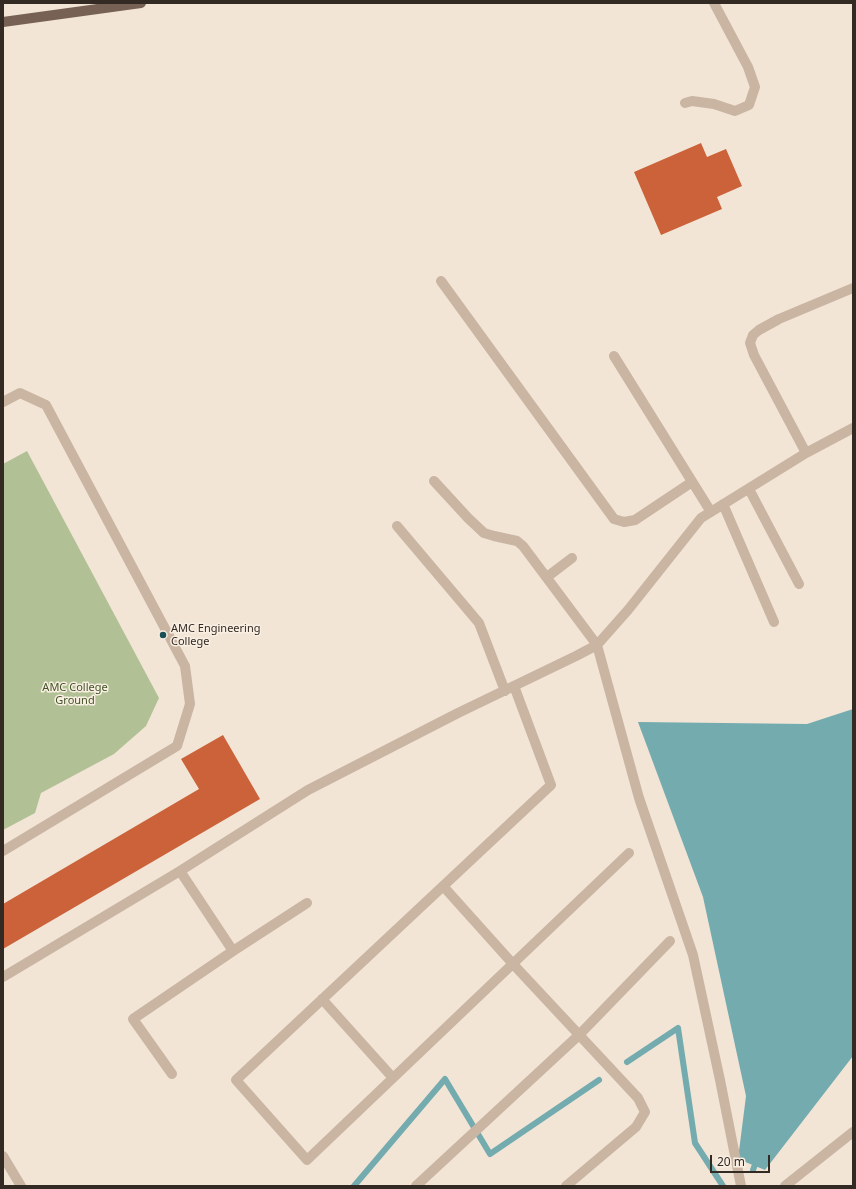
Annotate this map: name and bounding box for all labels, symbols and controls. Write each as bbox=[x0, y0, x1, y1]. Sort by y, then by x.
place label: AMC Engineering College bbox=[171, 622, 260, 648]
marker: AMC Engineering College bbox=[158, 630, 168, 640]
park label: AMC College Ground bbox=[42, 681, 108, 707]
scale bar bbox=[712, 1147, 772, 1173]
text: 20 m bbox=[717, 1153, 745, 1170]

